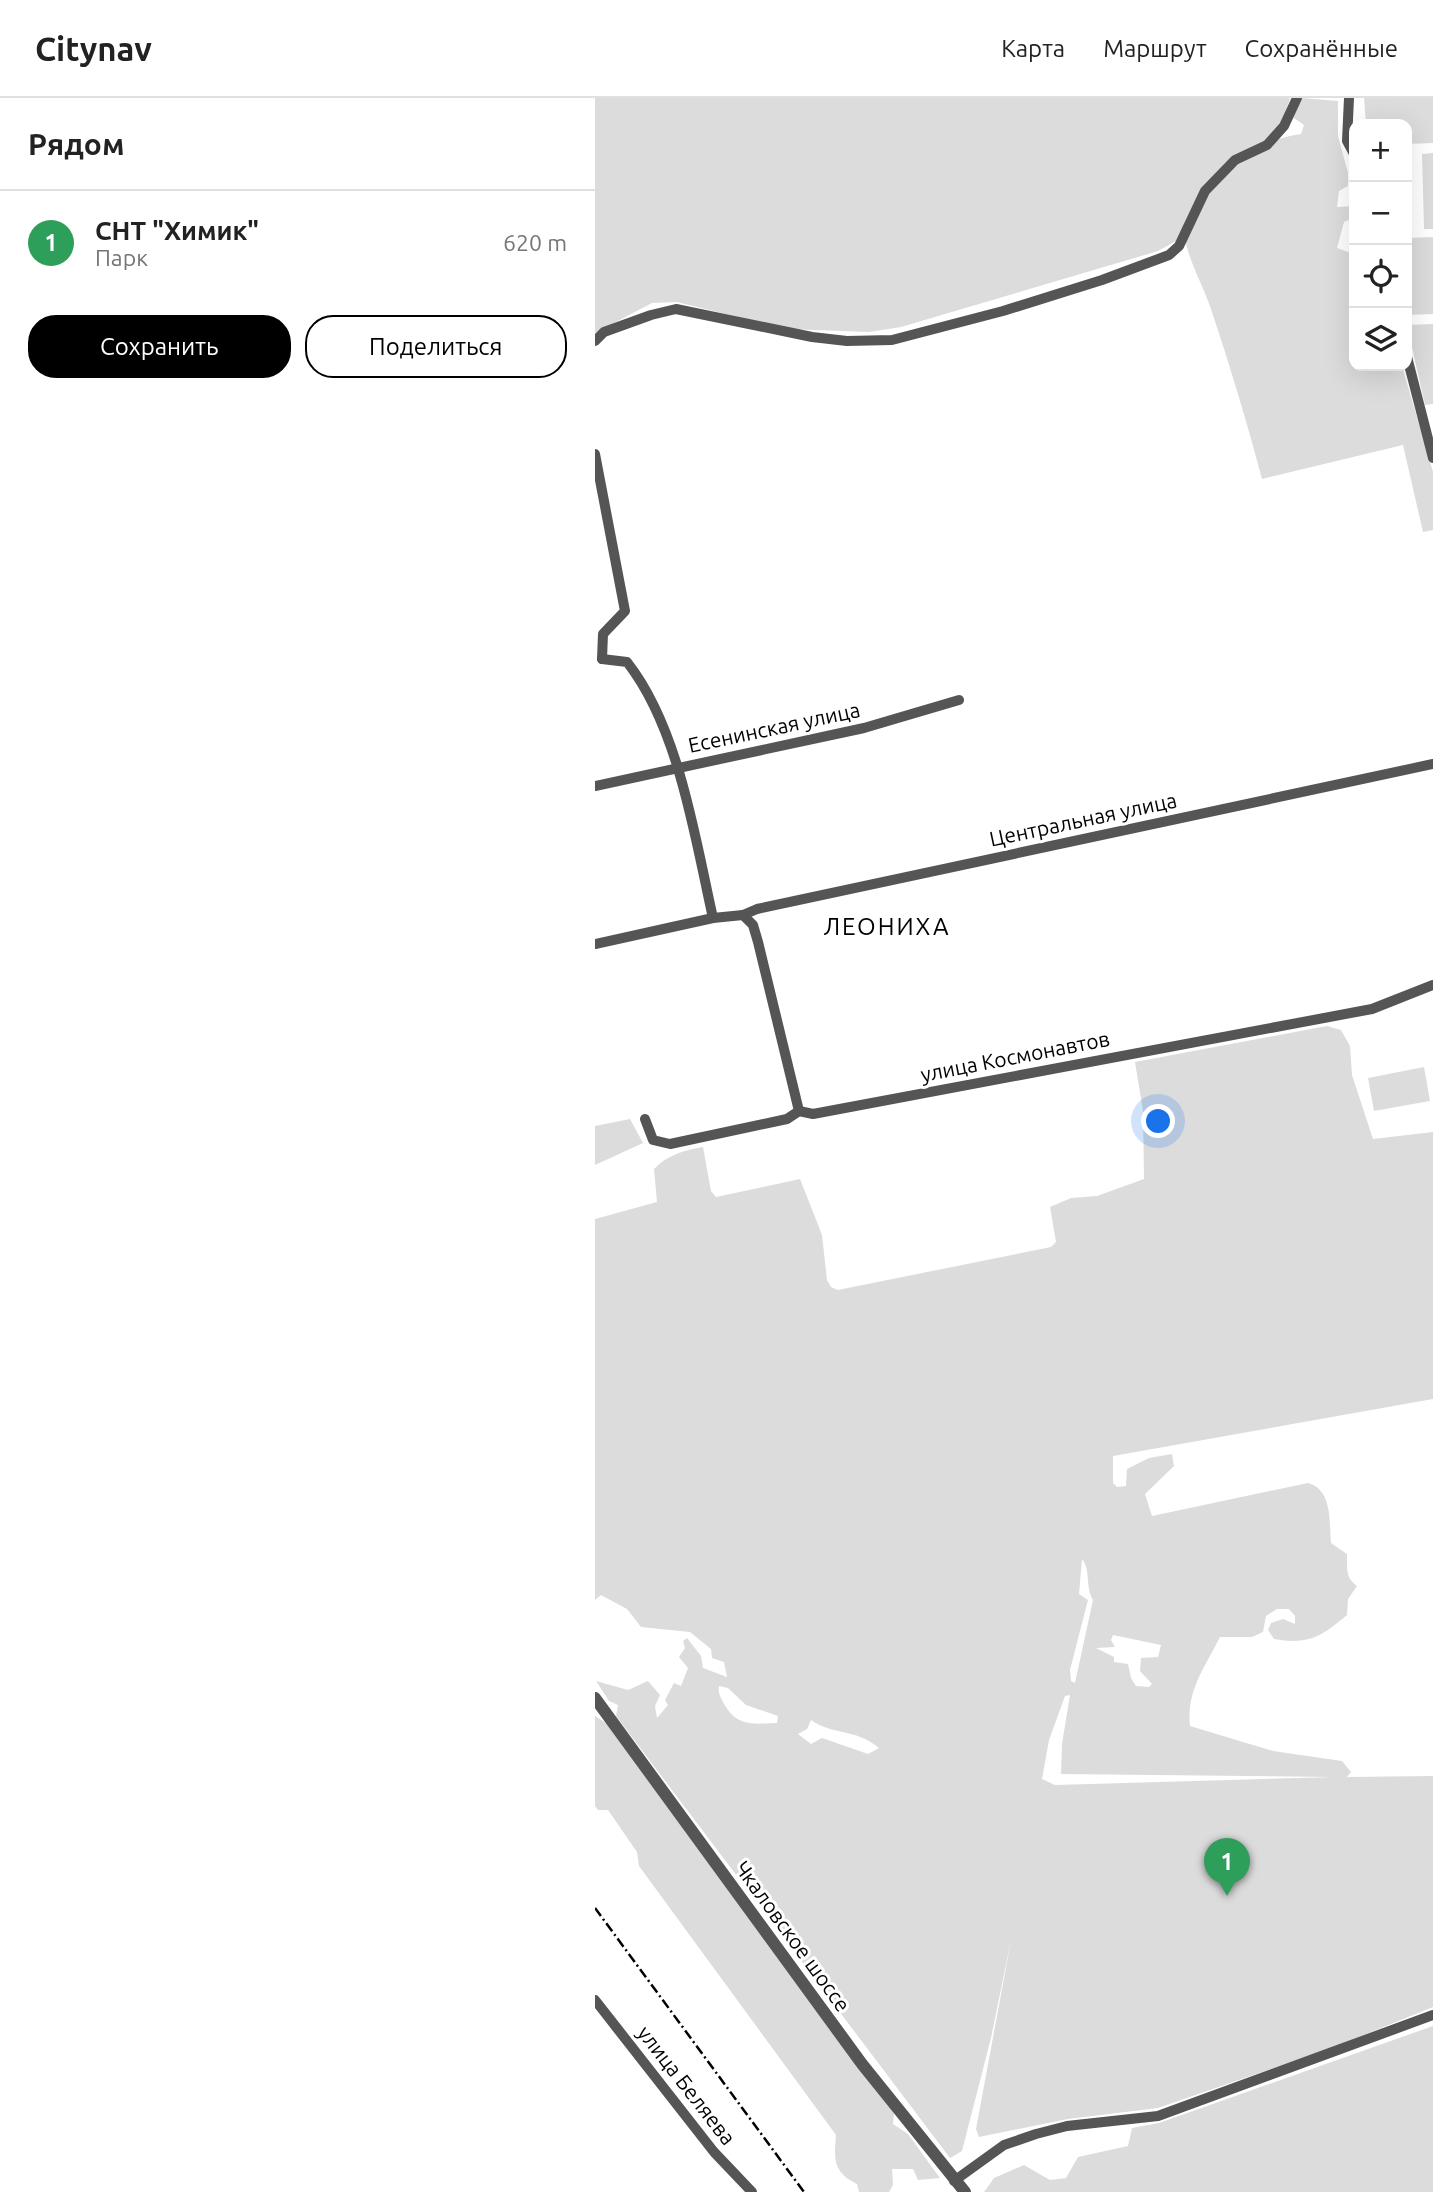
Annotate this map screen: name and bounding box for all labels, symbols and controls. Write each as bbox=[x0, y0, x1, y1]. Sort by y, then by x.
text: Citynav bbox=[35, 30, 152, 67]
text: Карта bbox=[1001, 35, 1065, 62]
text: Маршрут bbox=[1103, 35, 1207, 62]
text: Сохранённые bbox=[1245, 35, 1398, 62]
map controls bbox=[1349, 119, 1412, 371]
button: + bbox=[1349, 119, 1412, 182]
text: Рядом bbox=[28, 127, 124, 161]
button: − bbox=[1349, 182, 1412, 245]
text: СНТ "Химик" bbox=[95, 216, 259, 245]
text: 1 bbox=[45, 230, 57, 255]
text: 620 m bbox=[503, 230, 567, 255]
text: Парк bbox=[95, 245, 148, 270]
button: locate bbox=[1349, 245, 1412, 308]
button: layers bbox=[1349, 308, 1412, 371]
button: Сохранить bbox=[28, 315, 291, 378]
button: Поделиться bbox=[305, 315, 567, 378]
street label: Есенинская улица bbox=[686, 697, 862, 757]
street label: Центральная улица bbox=[987, 787, 1179, 851]
district label: ЛЕОНИХА bbox=[823, 913, 951, 940]
street label: улица Космонавтов bbox=[918, 1026, 1112, 1086]
your location bbox=[1141, 1104, 1175, 1138]
pin: 1 bbox=[1204, 1838, 1250, 1896]
street label: Чкаловское шоссе bbox=[730, 1856, 856, 2016]
street label: улица Беляева bbox=[633, 2021, 741, 2149]

